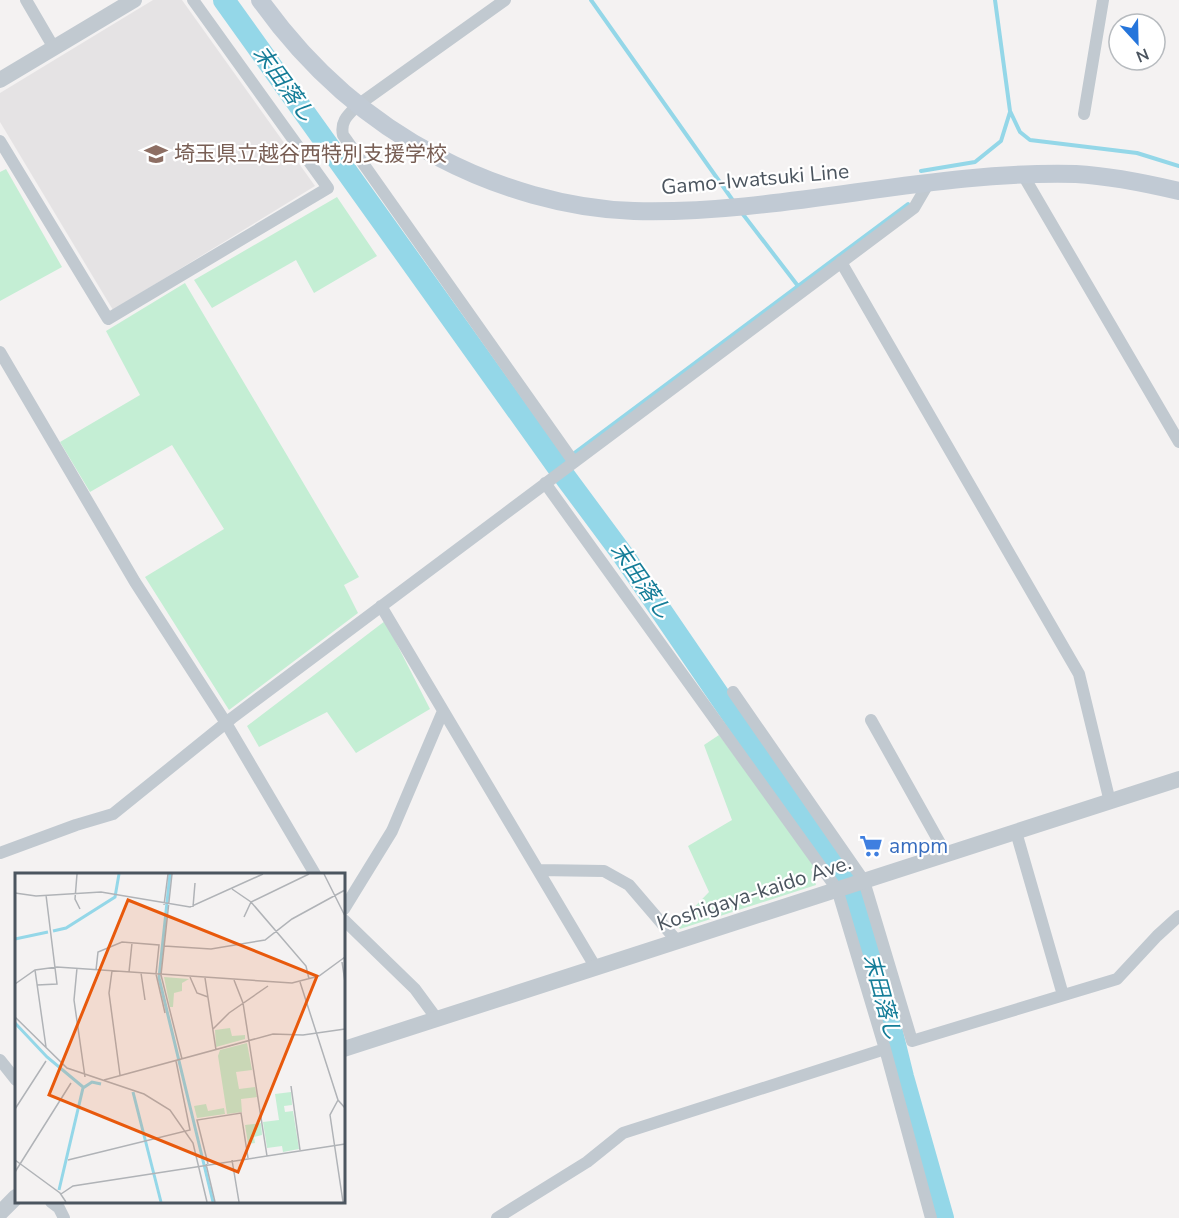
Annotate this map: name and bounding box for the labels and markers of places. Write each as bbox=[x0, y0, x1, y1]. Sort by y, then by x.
place label: 埼玉県立越谷西特別支援学校 bbox=[174, 140, 447, 168]
school or university icon: 埼玉県立越谷西特別支援学校 bbox=[143, 141, 169, 167]
place label: ampm bbox=[889, 832, 948, 860]
supermarket icon: ampm bbox=[858, 833, 884, 859]

